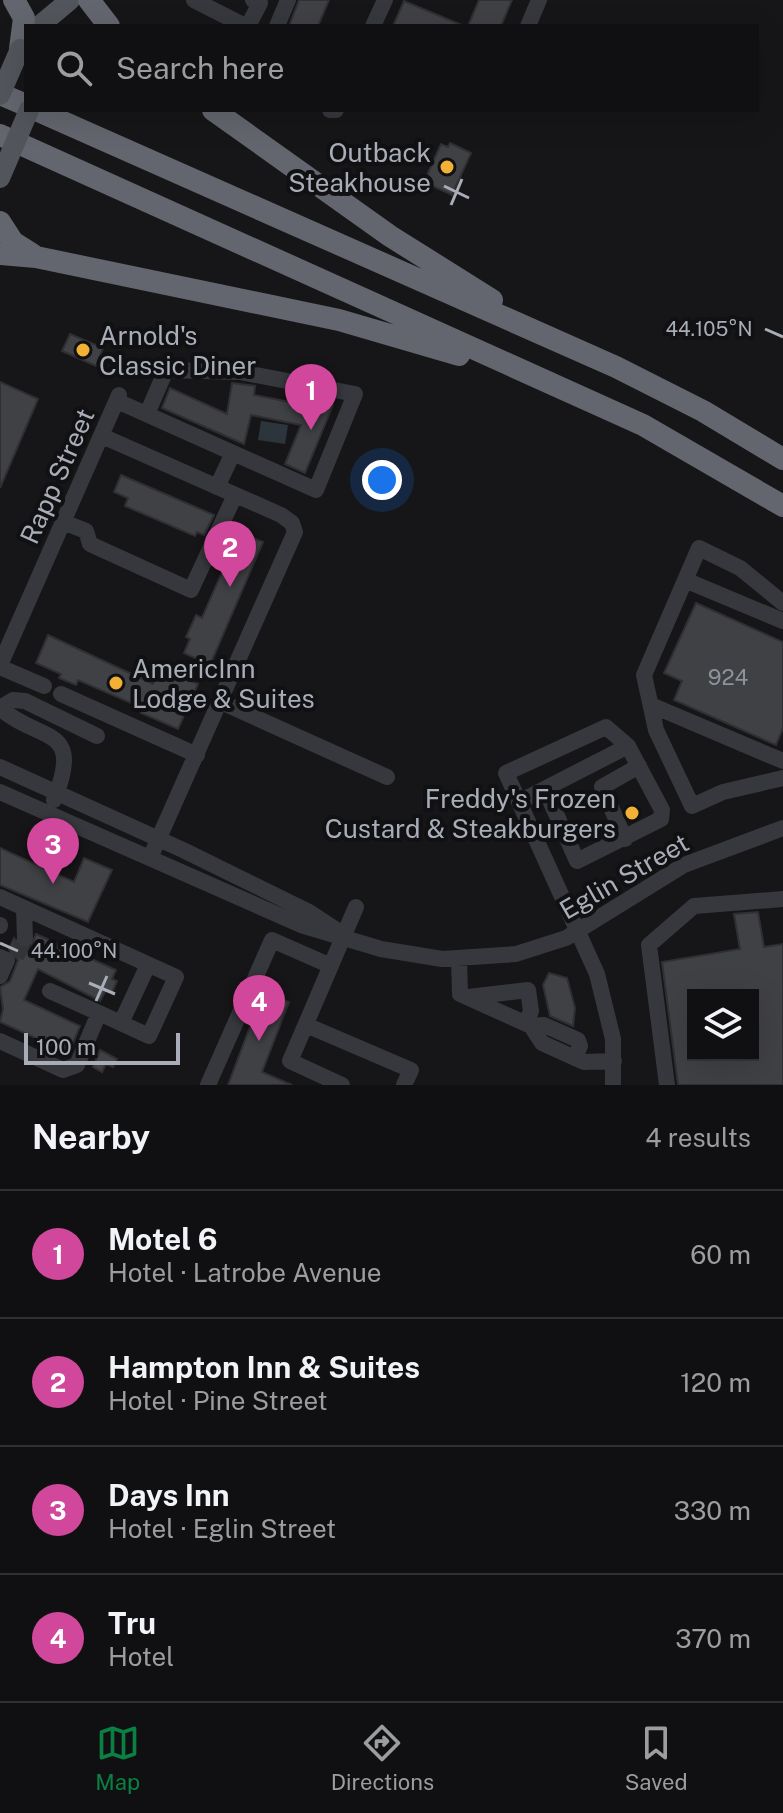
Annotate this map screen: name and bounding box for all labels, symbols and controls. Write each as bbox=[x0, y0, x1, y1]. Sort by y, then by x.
search box bbox=[24, 24, 759, 112]
icon: search bbox=[52, 46, 96, 90]
text: Search here bbox=[116, 50, 284, 86]
place label: Outback Steakhouse bbox=[288, 137, 431, 198]
marker: Outback Steakhouse bbox=[438, 158, 456, 176]
text: 44.105°N bbox=[665, 317, 753, 341]
place label: Arnold's Classic Diner bbox=[99, 320, 256, 381]
marker: Arnold's Classic Diner bbox=[74, 341, 92, 359]
pin: 1 bbox=[285, 364, 337, 430]
street label: Rapp Street bbox=[13, 404, 101, 548]
your location bbox=[362, 460, 402, 500]
pin: 2 bbox=[204, 521, 256, 587]
place label: AmericInn Lodge & Suites bbox=[132, 653, 315, 714]
house number: 924 bbox=[708, 664, 749, 690]
marker: AmericInn Lodge & Suites bbox=[107, 674, 125, 692]
place label: Freddy's Frozen Custard & Steakburgers bbox=[325, 783, 616, 844]
marker: Freddy's Frozen Custard & Steakburgers bbox=[623, 804, 641, 822]
pin: 3 bbox=[27, 818, 79, 884]
street label: Eglin Street bbox=[554, 827, 694, 925]
text: 44.100°N bbox=[31, 939, 117, 963]
pin: 4 bbox=[233, 975, 285, 1041]
map controls bbox=[687, 989, 759, 1061]
button: layers bbox=[687, 989, 759, 1061]
scale bar bbox=[24, 1029, 180, 1065]
text: 100 m bbox=[36, 1034, 96, 1060]
text: Nearby bbox=[32, 1117, 150, 1157]
text: 4 results bbox=[645, 1122, 751, 1153]
text: Motel 6 bbox=[108, 1221, 218, 1257]
text: 1 bbox=[52, 1239, 64, 1270]
text: 60 m bbox=[690, 1239, 751, 1270]
text: Hotel · Latrobe Avenue bbox=[108, 1257, 382, 1288]
text: Hampton Inn & Suites bbox=[108, 1349, 420, 1385]
text: 2 bbox=[50, 1367, 66, 1398]
text: 120 m bbox=[680, 1367, 751, 1398]
text: Hotel · Pine Street bbox=[108, 1385, 328, 1416]
text: Days Inn bbox=[108, 1477, 230, 1513]
text: 3 bbox=[49, 1495, 67, 1526]
text: 330 m bbox=[674, 1495, 751, 1526]
text: Hotel · Eglin Street bbox=[108, 1513, 336, 1544]
text: Tru bbox=[108, 1605, 156, 1641]
text: 4 bbox=[49, 1623, 67, 1654]
text: 370 m bbox=[675, 1623, 751, 1654]
text: Hotel bbox=[108, 1641, 174, 1672]
tab: Map bbox=[95, 1721, 140, 1795]
tab: Directions bbox=[331, 1721, 434, 1795]
tab: Saved bbox=[625, 1721, 688, 1795]

